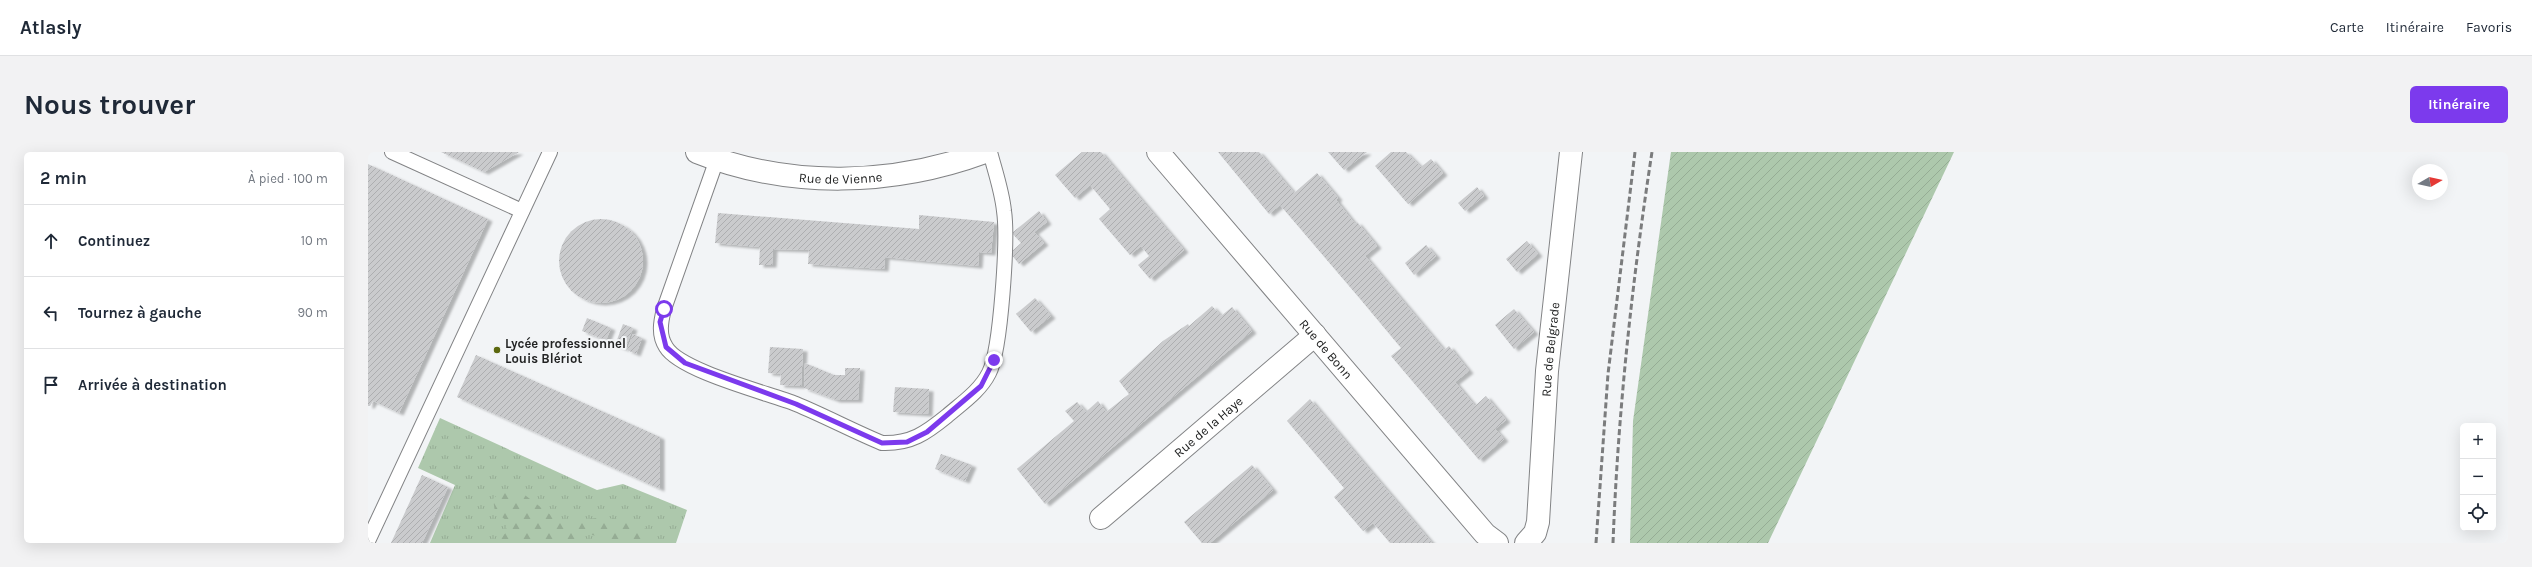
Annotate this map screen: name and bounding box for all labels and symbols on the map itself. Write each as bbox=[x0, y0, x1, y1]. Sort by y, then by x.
north arrow bbox=[2412, 164, 2448, 200]
street label: Rue de Vienne bbox=[798, 169, 883, 187]
route start bbox=[655, 300, 673, 318]
street label: Rue de Belgrade bbox=[1538, 301, 1563, 397]
street label: Rue de Bonn bbox=[1296, 316, 1356, 382]
place label: Lycée professionnel Louis Blériot bbox=[505, 336, 626, 366]
marker: Lycée professionnel Louis Blériot bbox=[492, 345, 502, 355]
route end bbox=[985, 351, 1003, 369]
street label: Rue de la Haye bbox=[1171, 393, 1246, 460]

